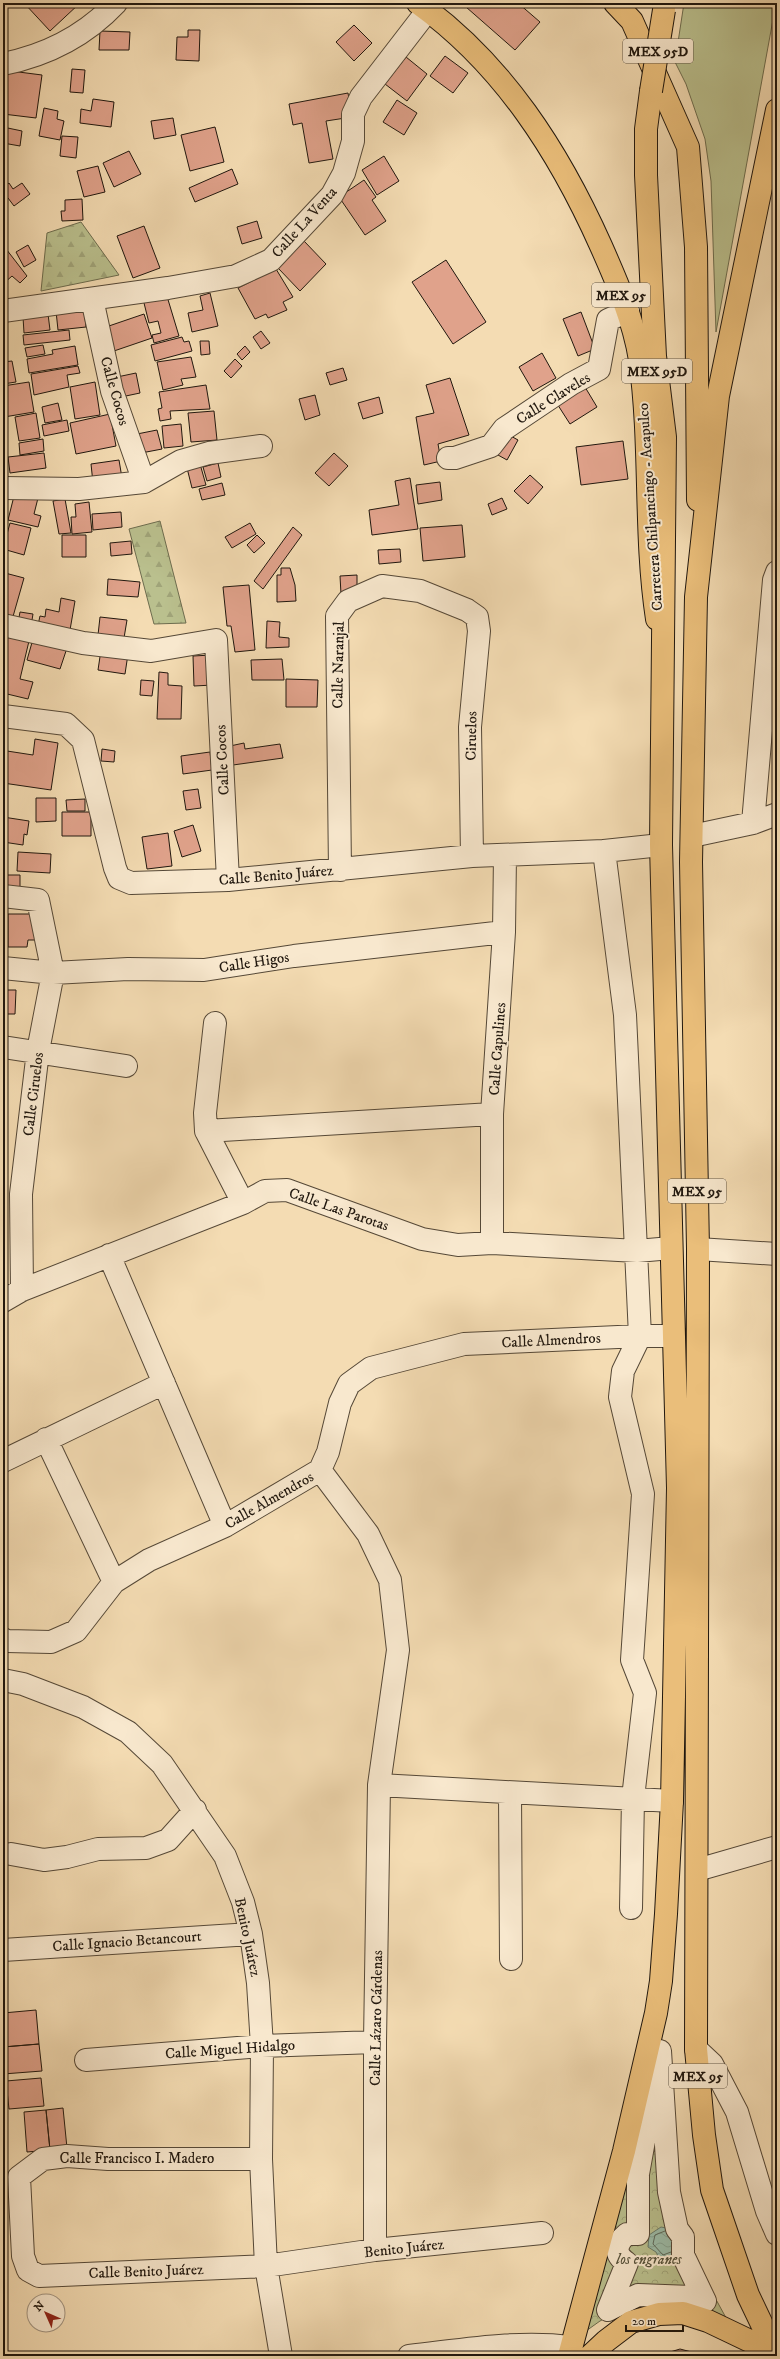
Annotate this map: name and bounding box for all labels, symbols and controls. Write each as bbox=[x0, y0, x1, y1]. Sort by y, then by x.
road number: MEX 95D bbox=[623, 39, 693, 63]
street label: Calle La Venta bbox=[268, 182, 342, 262]
road number: MEX 95 bbox=[592, 283, 650, 307]
street label: Calle Cocos bbox=[96, 354, 133, 428]
road number: MEX 95D bbox=[622, 359, 692, 383]
street label: Calle Claveles bbox=[513, 368, 594, 429]
street label: Carretera Chilpancingo - Acapulco bbox=[634, 402, 667, 612]
street label: Calle Naranjal bbox=[328, 621, 349, 709]
street label: Ciruelos bbox=[462, 711, 481, 761]
street label: Calle Cocos bbox=[211, 724, 234, 796]
street label: Calle Benito Juárez bbox=[218, 861, 335, 890]
street label: Calle Higos bbox=[218, 948, 291, 977]
street label: Calle Capulines bbox=[485, 1002, 510, 1096]
street label: Calle Ciruelos bbox=[19, 1051, 48, 1137]
road number: MEX 95 bbox=[668, 1179, 726, 1203]
street label: Calle Las Parotas bbox=[286, 1184, 391, 1235]
street label: Calle Almendros bbox=[501, 1328, 601, 1353]
street label: Calle Almendros bbox=[221, 1467, 317, 1534]
street label: Benito Juárez bbox=[230, 1896, 265, 1979]
street label: Calle Ignacio Betancourt bbox=[52, 1927, 202, 1956]
street label: Calle Lázaro Cárdenas bbox=[366, 1950, 387, 2086]
street label: Calle Miguel Hidalgo bbox=[164, 2035, 296, 2064]
road number: MEX 95 bbox=[669, 2064, 727, 2088]
street label: Calle Francisco I. Madero bbox=[60, 2149, 214, 2168]
street label: Benito Juárez bbox=[363, 2235, 445, 2262]
park label: los engranes bbox=[615, 2250, 682, 2269]
street label: Calle Benito Juárez bbox=[88, 2260, 204, 2283]
north arrow bbox=[26, 2293, 66, 2333]
text: N bbox=[31, 2298, 48, 2315]
scale bar bbox=[626, 2307, 683, 2333]
text: 20 m bbox=[632, 2314, 656, 2329]

